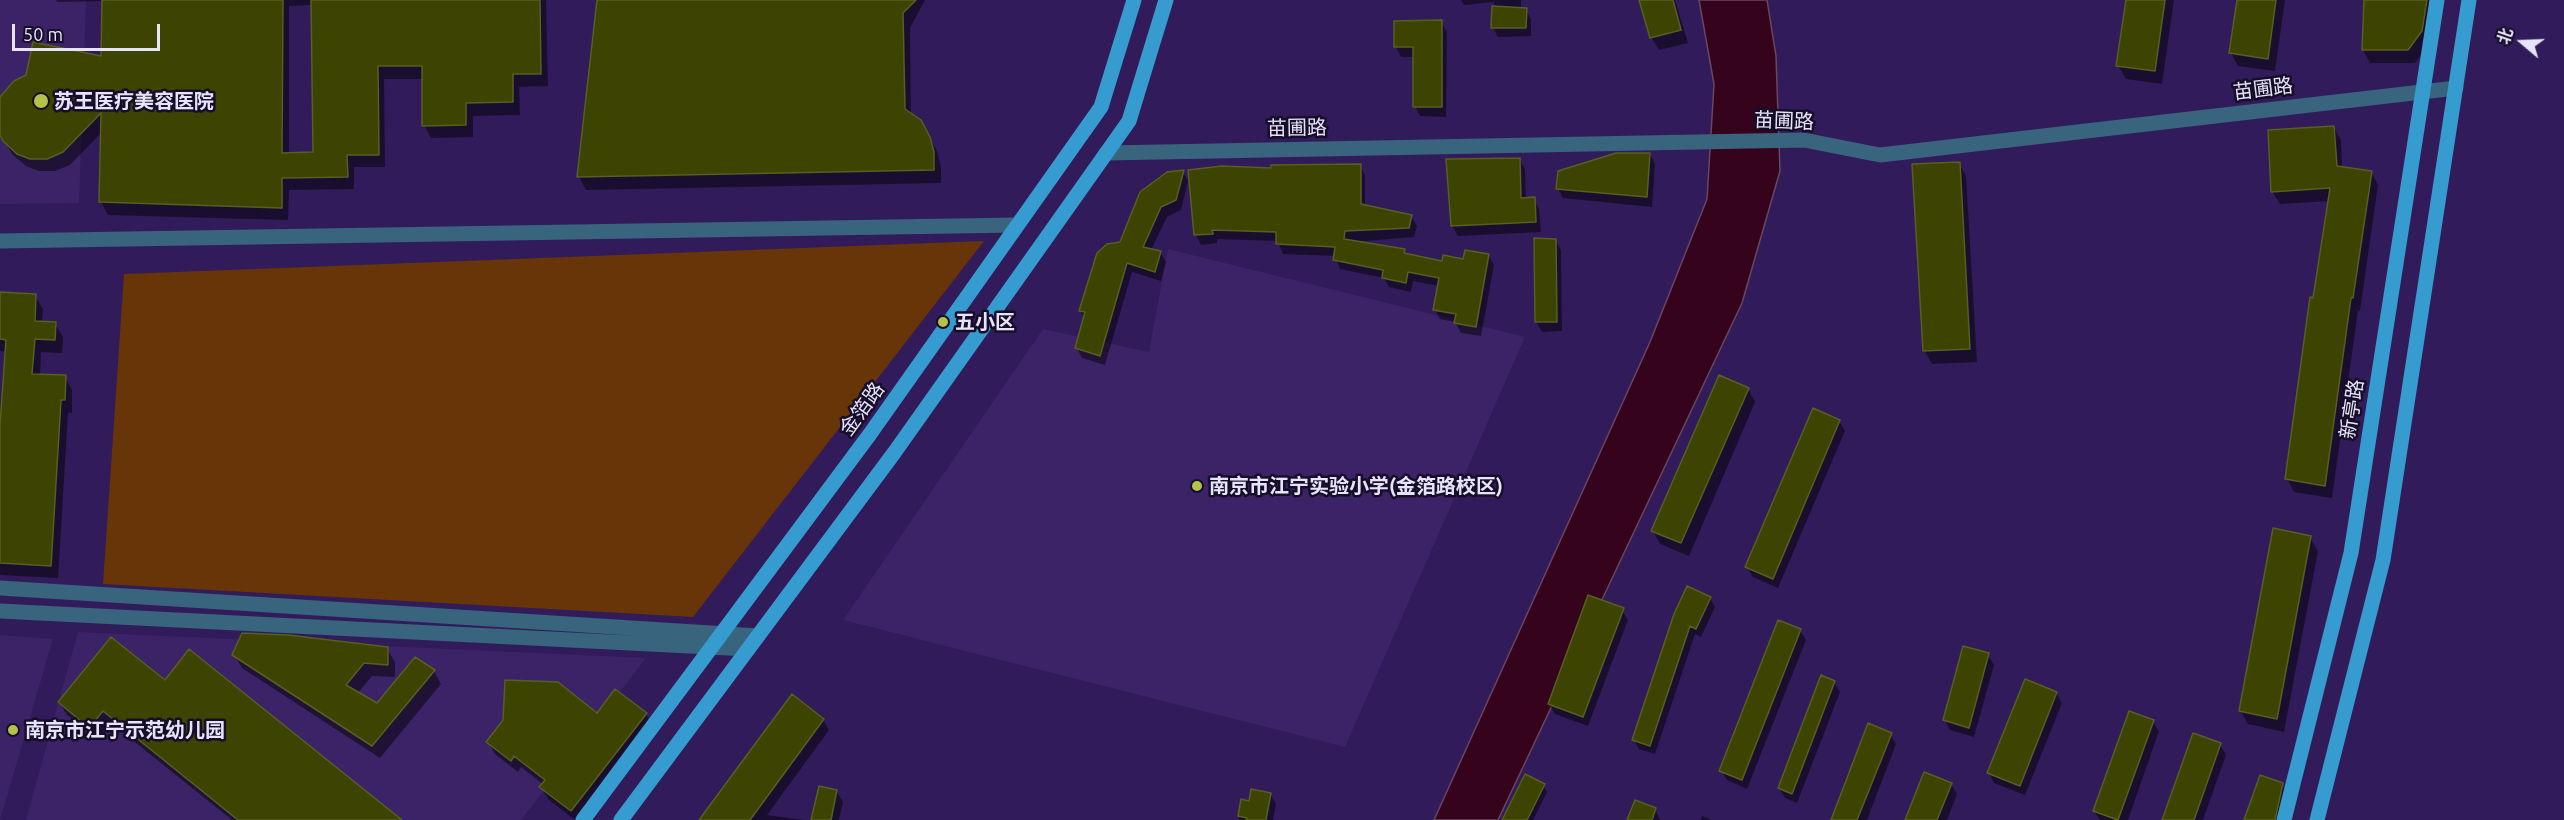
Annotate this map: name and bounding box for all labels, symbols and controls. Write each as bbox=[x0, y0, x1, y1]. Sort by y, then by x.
scale bar bbox=[15, 12, 164, 50]
north arrow bbox=[2492, 12, 2552, 72]
text: 50 m bbox=[23, 24, 63, 44]
text: 北 bbox=[2494, 26, 2516, 47]
street label: 苗圃路 bbox=[2232, 73, 2294, 105]
place label: 苏王医疗美容医院 bbox=[54, 89, 214, 113]
marker: 苏王医疗美容医院 bbox=[32, 92, 50, 110]
street label: 苗圃路 bbox=[1754, 108, 1814, 134]
street label: 苗圃路 bbox=[1267, 115, 1327, 141]
place label: 五小区 bbox=[955, 310, 1015, 334]
marker: 五小区 bbox=[936, 315, 950, 329]
street label: 新亭路 bbox=[2335, 377, 2369, 441]
street label: 金箔路 bbox=[835, 378, 889, 440]
place label: 南京市江宁实验小学(金箔路校区) bbox=[1209, 474, 1503, 498]
marker: 南京市江宁实验小学(金箔路校区) bbox=[1190, 479, 1204, 493]
place label: 南京市江宁示范幼儿园 bbox=[25, 718, 225, 742]
marker: 南京市江宁示范幼儿园 bbox=[6, 723, 20, 737]

